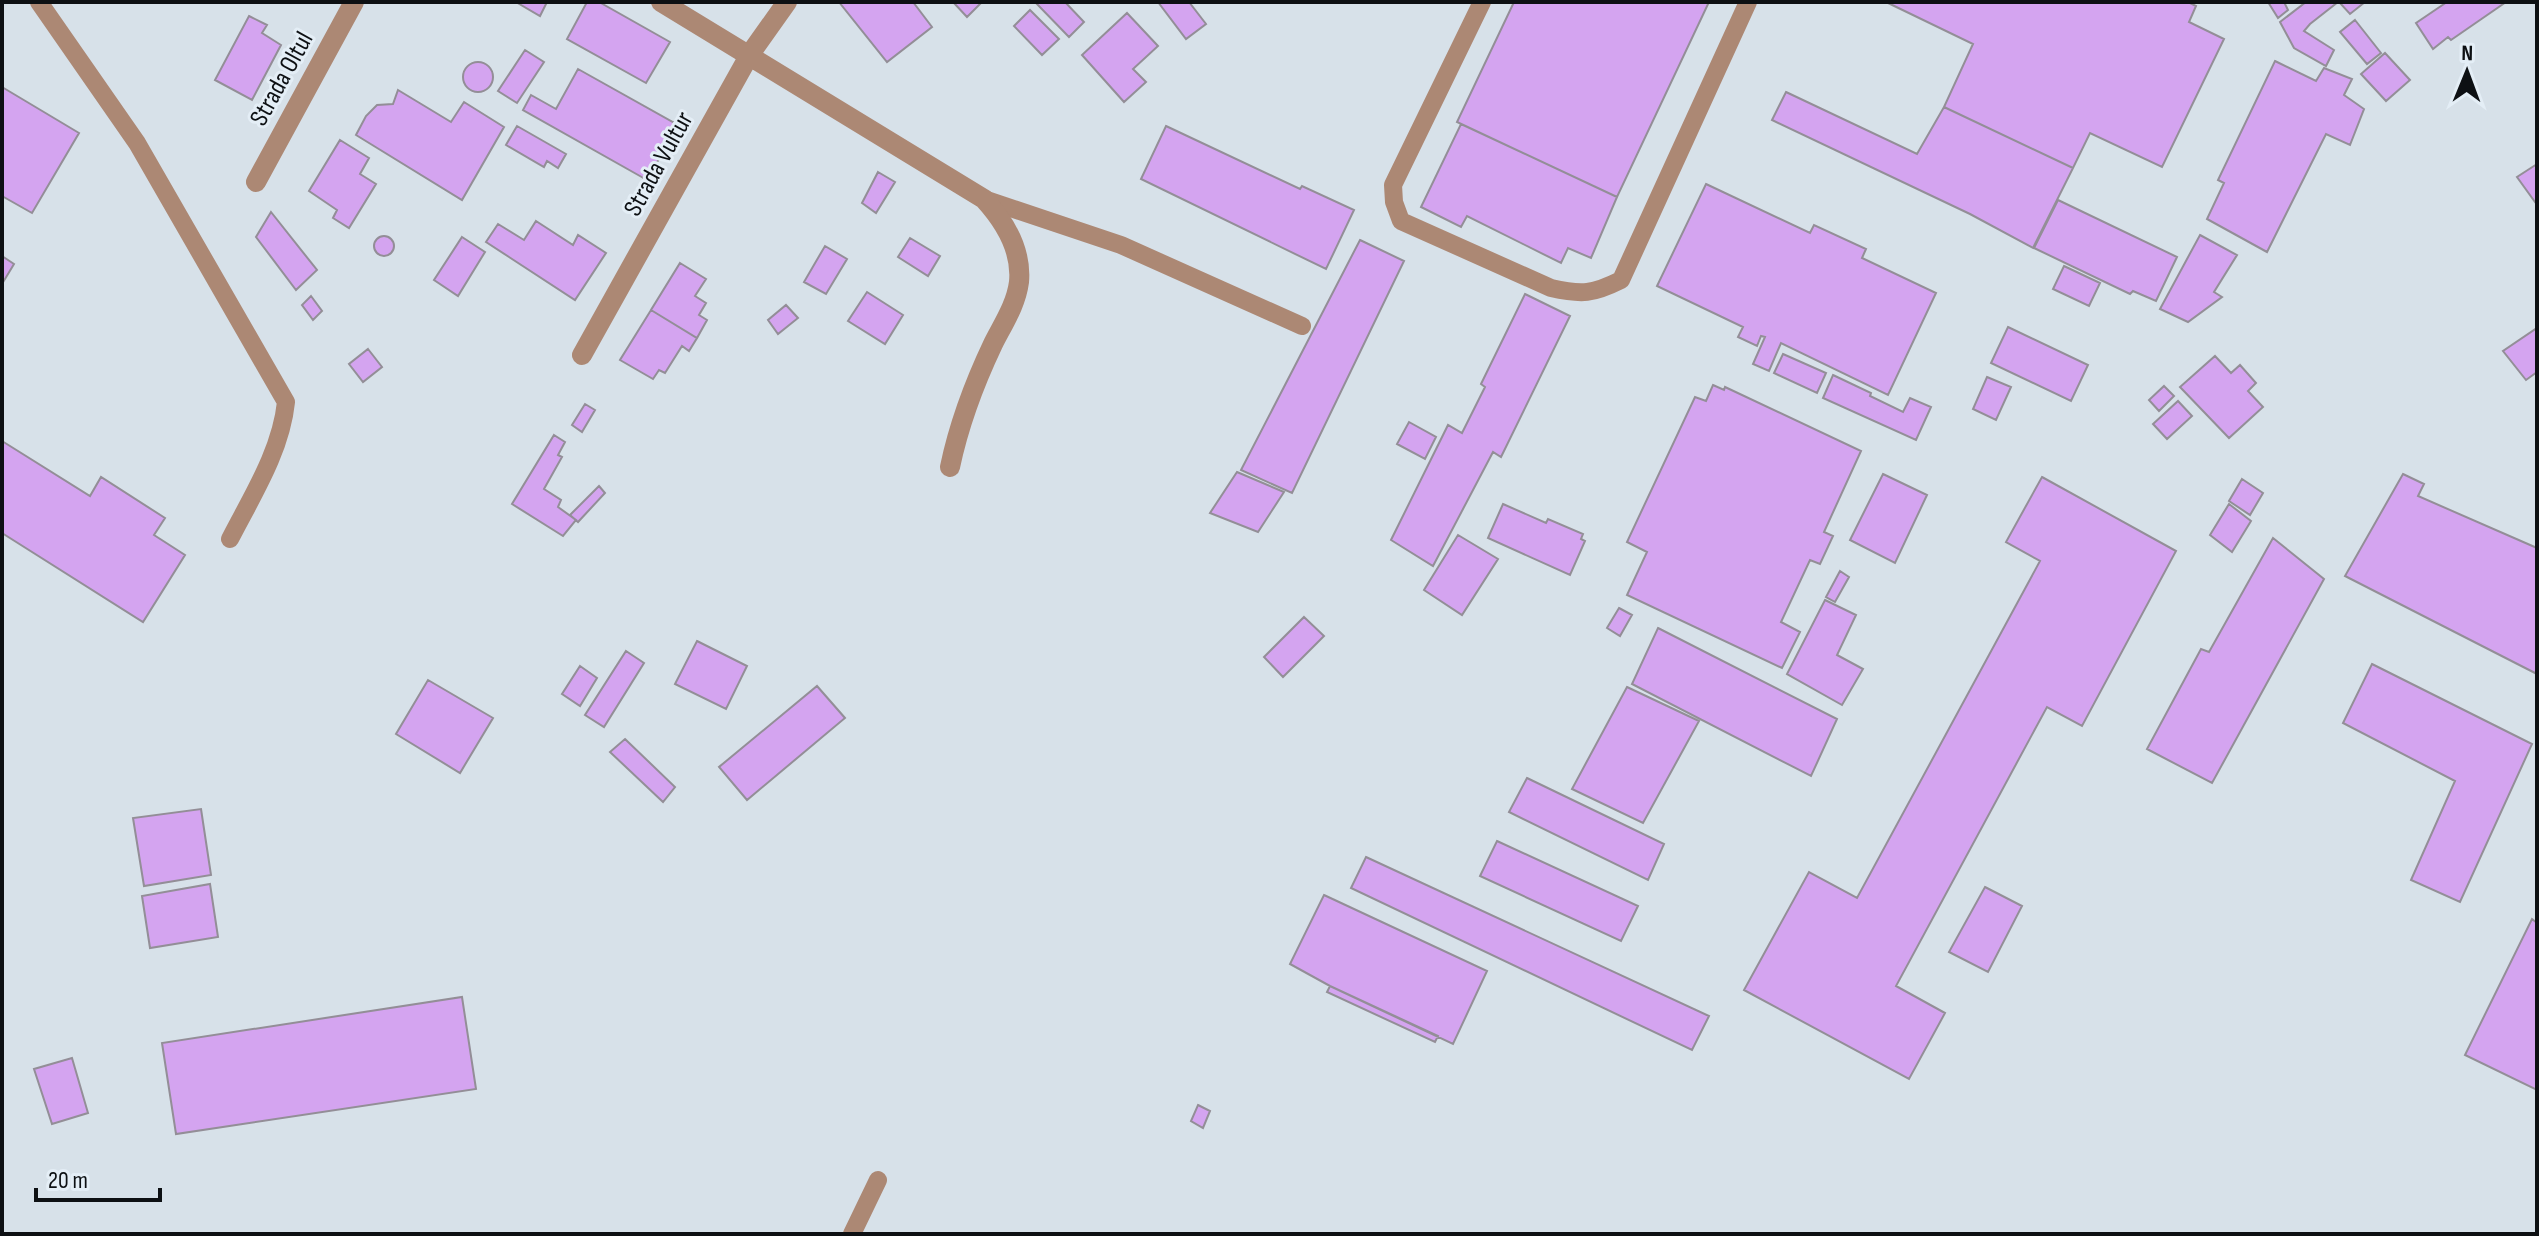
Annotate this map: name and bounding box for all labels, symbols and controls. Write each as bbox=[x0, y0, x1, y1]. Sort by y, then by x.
street label: Strada Oltul bbox=[244, 27, 320, 131]
north arrow bbox=[2427, 32, 2507, 112]
text: N bbox=[2461, 40, 2473, 67]
street label: Strada Vultur bbox=[618, 106, 701, 222]
scale bar bbox=[36, 1152, 160, 1202]
text: 20 m bbox=[48, 1166, 88, 1195]

